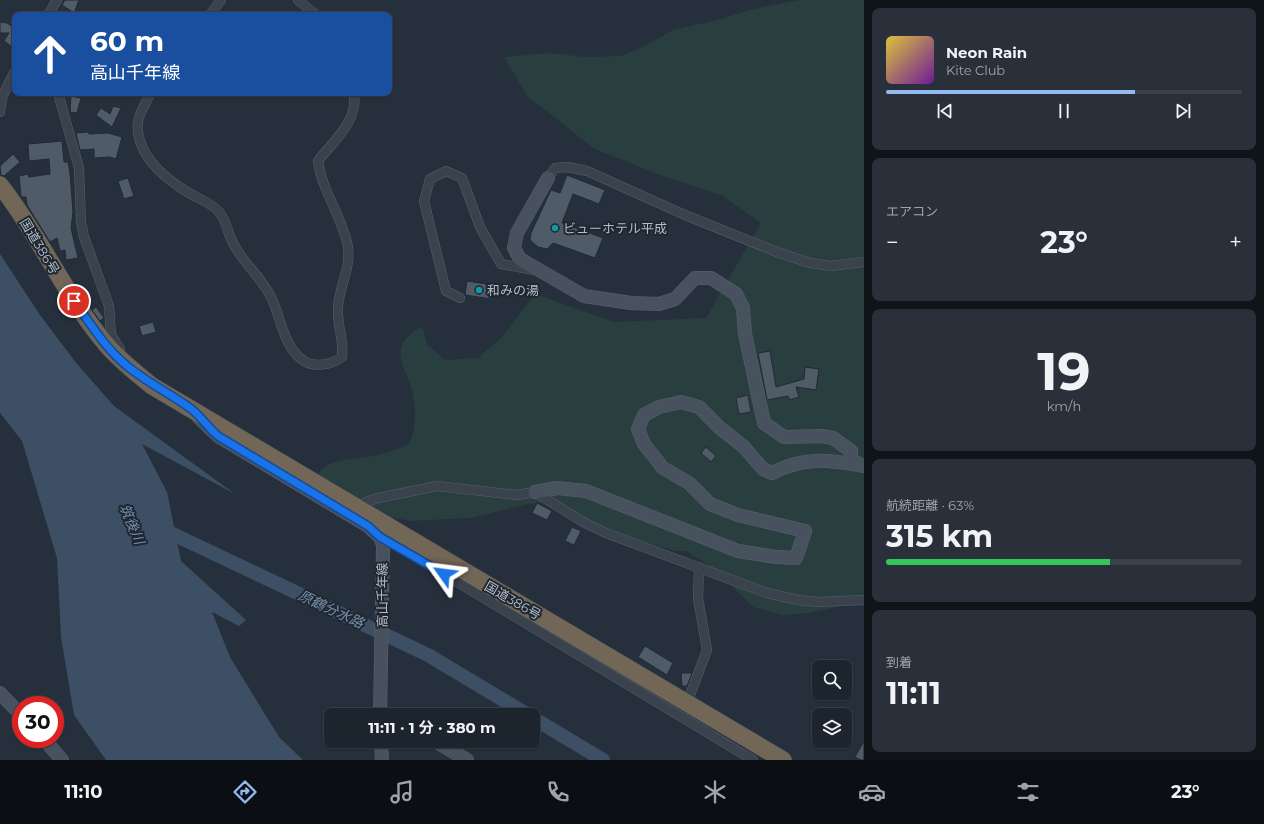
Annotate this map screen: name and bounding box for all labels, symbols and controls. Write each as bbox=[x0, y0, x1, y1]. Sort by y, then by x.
text: 60 m bbox=[90, 24, 164, 58]
icon: ahead bbox=[24, 28, 76, 80]
text: Neon Rain bbox=[946, 43, 1027, 62]
text: 高山千年線 bbox=[90, 62, 180, 84]
text: Kite Club bbox=[946, 62, 1005, 78]
icon: previous bbox=[934, 100, 956, 122]
icon: pause bbox=[1053, 100, 1075, 122]
icon: next bbox=[1172, 100, 1194, 122]
text: エアコン bbox=[886, 203, 938, 219]
street label: 国道386号 bbox=[17, 215, 63, 277]
place label: ビューホテル平成 bbox=[563, 220, 667, 236]
marker: ビューホテル平成 bbox=[550, 223, 560, 233]
text: 23° bbox=[1040, 224, 1088, 261]
text: − bbox=[886, 229, 899, 256]
text: + bbox=[1229, 229, 1242, 256]
place label: 和みの湯 bbox=[487, 282, 539, 298]
pin bbox=[57, 284, 91, 318]
marker: 和みの湯 bbox=[474, 285, 484, 295]
icon: arrive bbox=[63, 290, 85, 312]
text: 19 bbox=[1037, 340, 1091, 403]
text: km/h bbox=[1047, 398, 1081, 414]
text: 航続距離 · 63% bbox=[886, 497, 974, 513]
water label: 筑後川 bbox=[116, 501, 149, 549]
text: 315 km bbox=[886, 518, 993, 555]
position arrow bbox=[423, 553, 465, 595]
street label: 高山千年線 bbox=[374, 562, 390, 628]
street label: 国道386号 bbox=[482, 577, 544, 623]
water label: 原鶴分水路 bbox=[295, 586, 367, 632]
text: 到着 bbox=[886, 654, 912, 670]
map controls bbox=[812, 660, 852, 748]
button: search bbox=[812, 660, 852, 700]
text: 11:11 bbox=[886, 675, 941, 712]
speed limit sign: 30 bbox=[12, 696, 64, 748]
button: layers bbox=[812, 708, 852, 748]
text: 11:11 · 1 分 · 380 m bbox=[368, 718, 496, 737]
icon: directions bbox=[231, 778, 259, 806]
icon: music bbox=[388, 778, 416, 806]
icon: phone bbox=[544, 778, 572, 806]
icon: climate bbox=[701, 778, 729, 806]
icon: car bbox=[858, 778, 886, 806]
icon: filters bbox=[1014, 778, 1042, 806]
text: 11:10 bbox=[64, 781, 102, 803]
text: 23° bbox=[1171, 781, 1200, 803]

